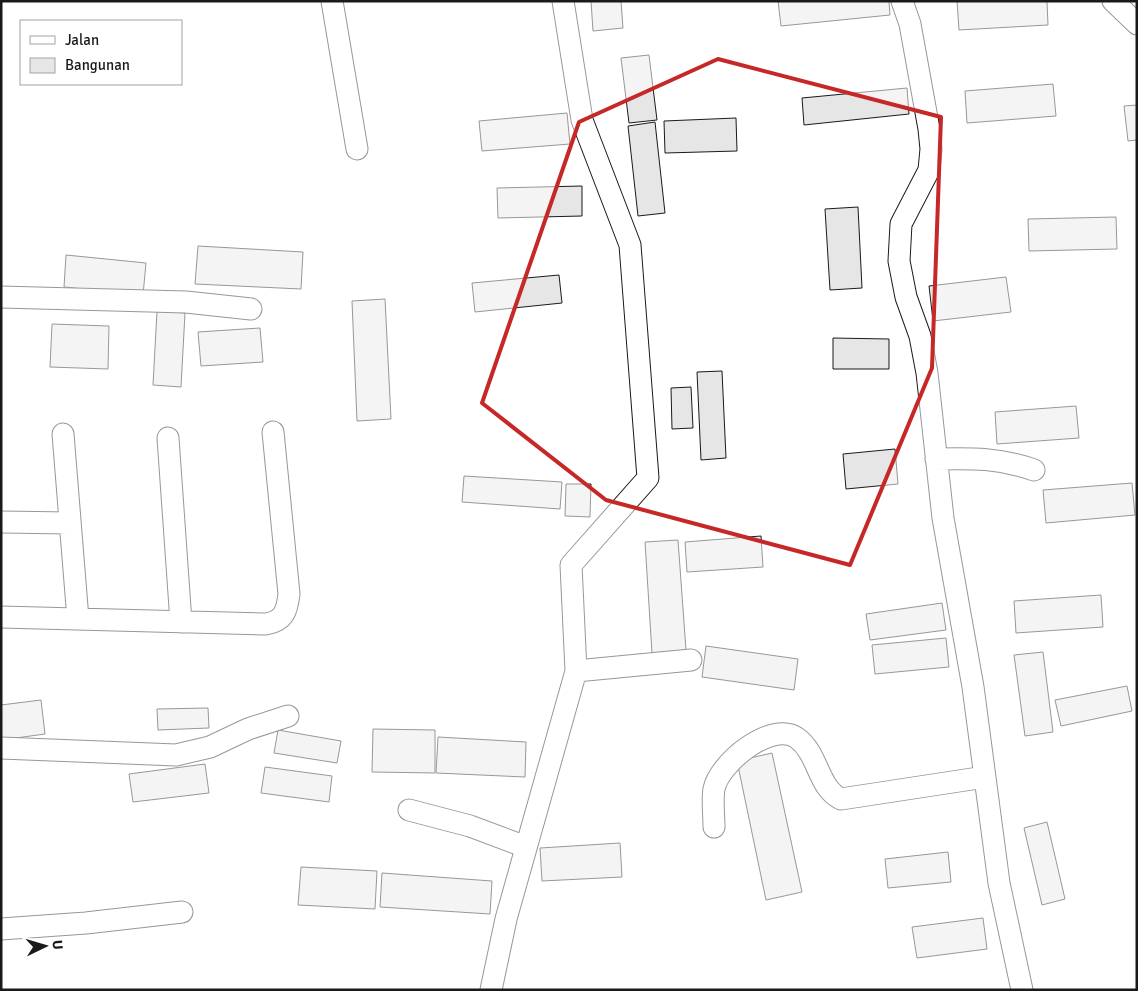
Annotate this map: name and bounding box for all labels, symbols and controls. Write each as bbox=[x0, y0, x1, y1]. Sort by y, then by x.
legend bbox=[20, 20, 182, 85]
text: Jalan bbox=[65, 31, 99, 49]
text: Bangunan bbox=[65, 56, 130, 74]
north arrow bbox=[20, 921, 70, 971]
text: U bbox=[49, 939, 66, 950]

